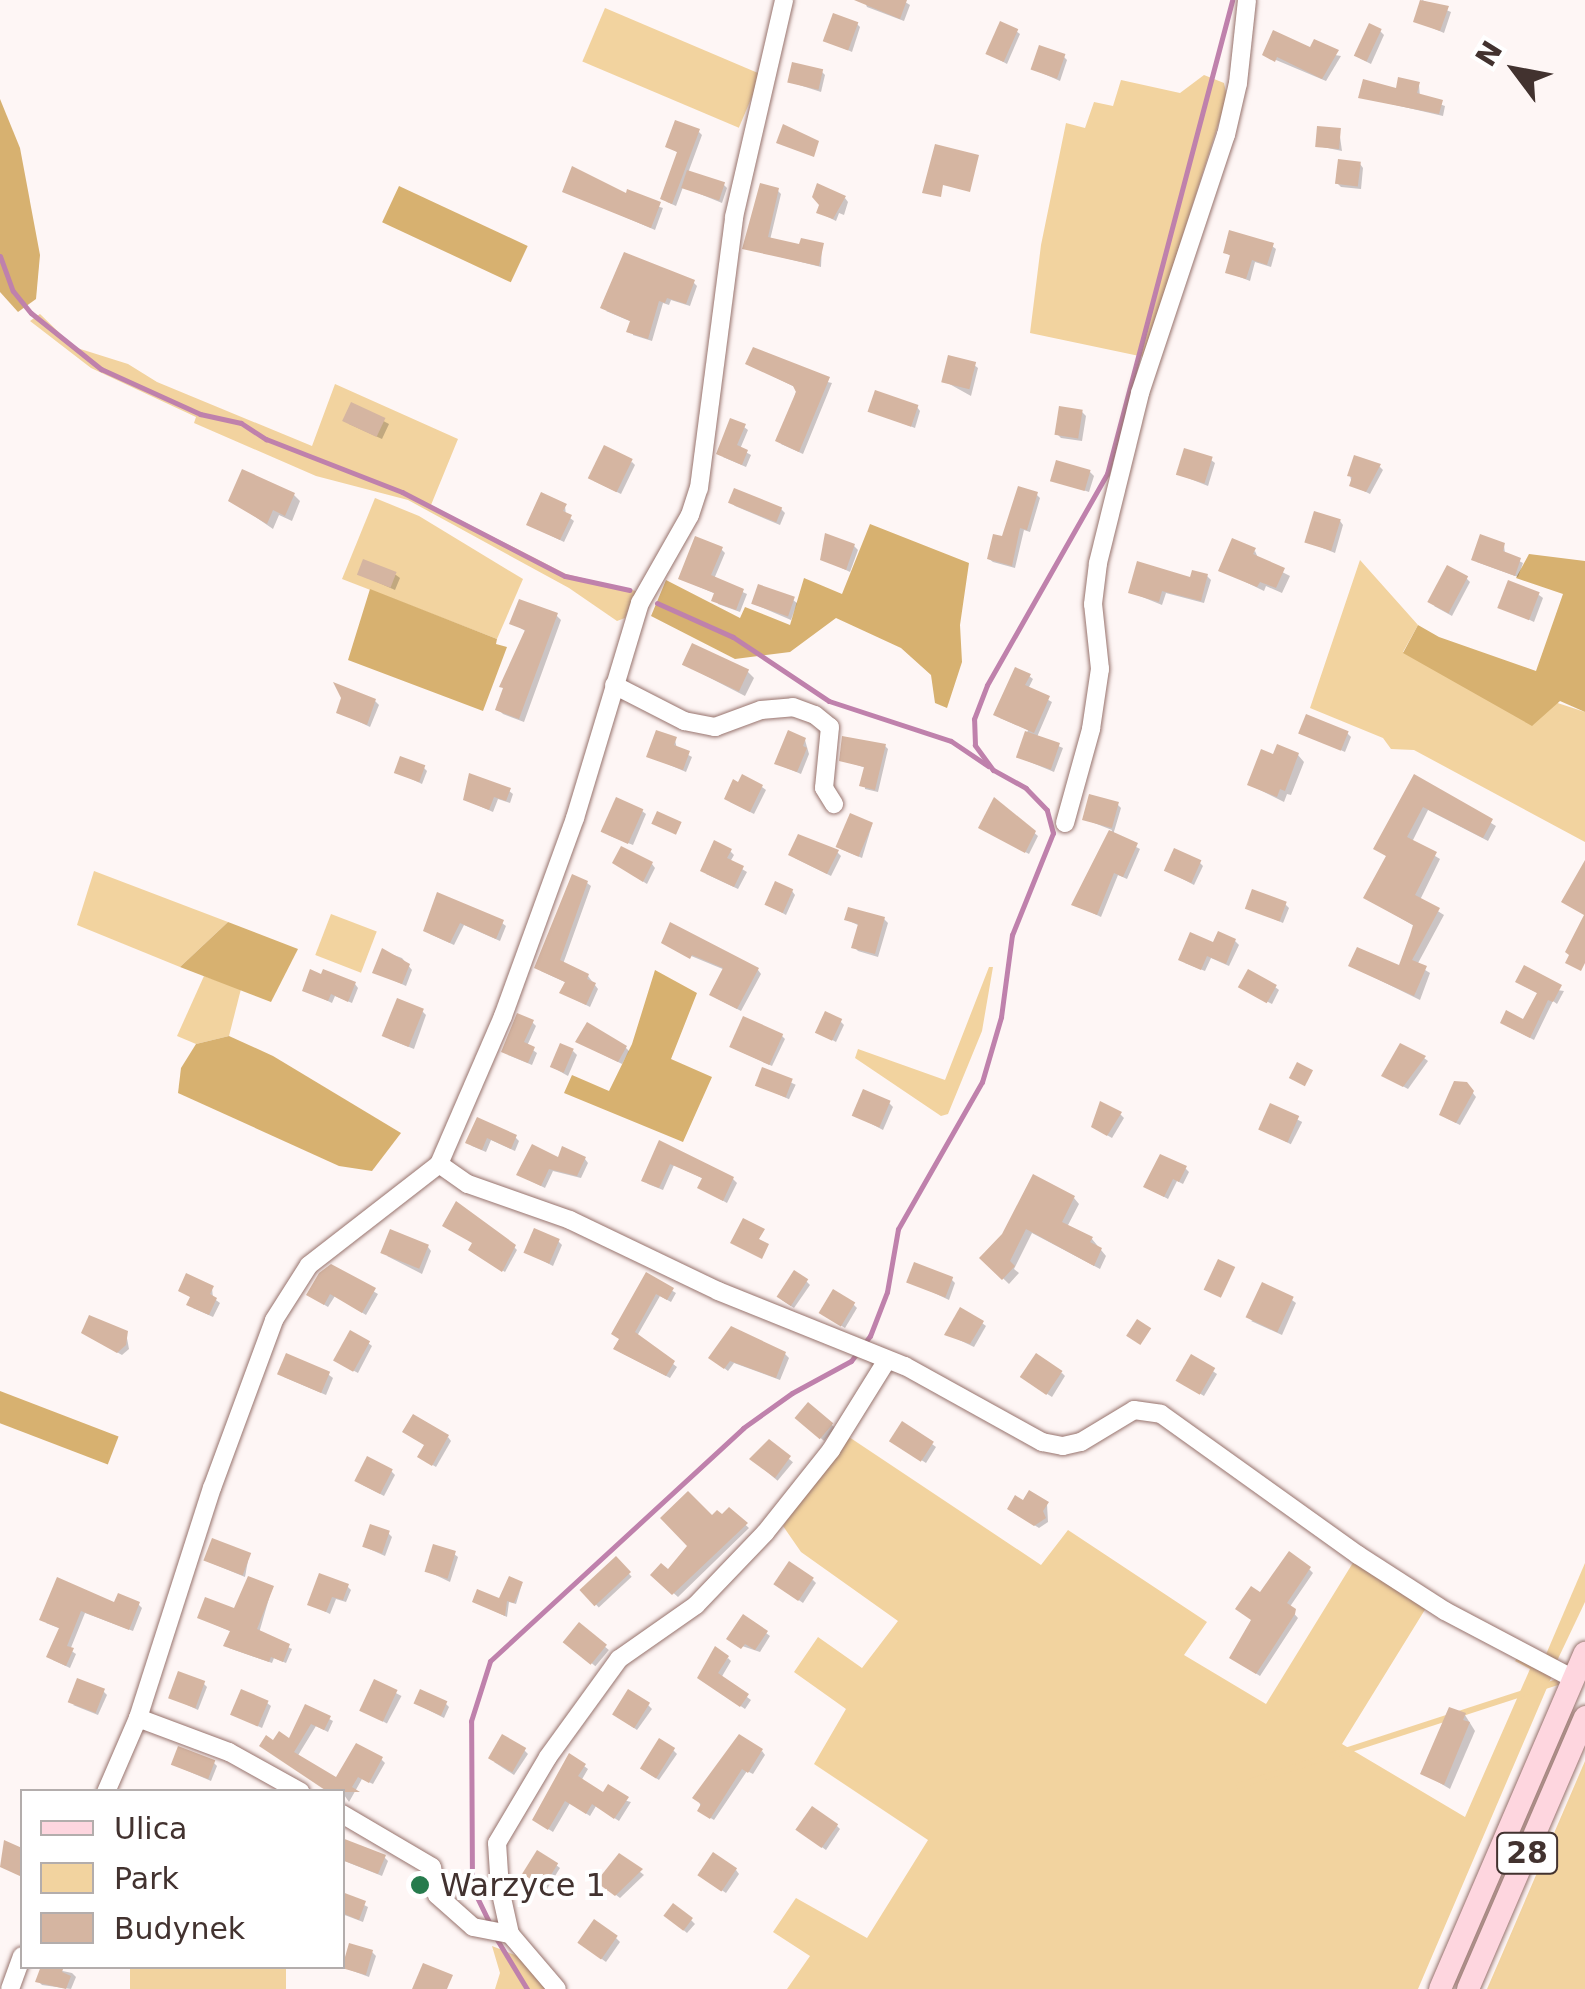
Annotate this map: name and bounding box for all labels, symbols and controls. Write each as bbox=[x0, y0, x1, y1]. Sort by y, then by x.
north arrow bbox=[1465, 20, 1565, 120]
text: N bbox=[1469, 35, 1509, 73]
legend bbox=[20, 1789, 345, 1969]
text: Ulica bbox=[114, 1811, 188, 1846]
road number: 28 bbox=[1494, 1828, 1560, 1878]
text: Park bbox=[114, 1861, 179, 1896]
place label: Warzyce 1 bbox=[440, 1866, 606, 1904]
marker: Warzyce 1 bbox=[409, 1874, 431, 1896]
text: Budynek bbox=[114, 1911, 245, 1946]

